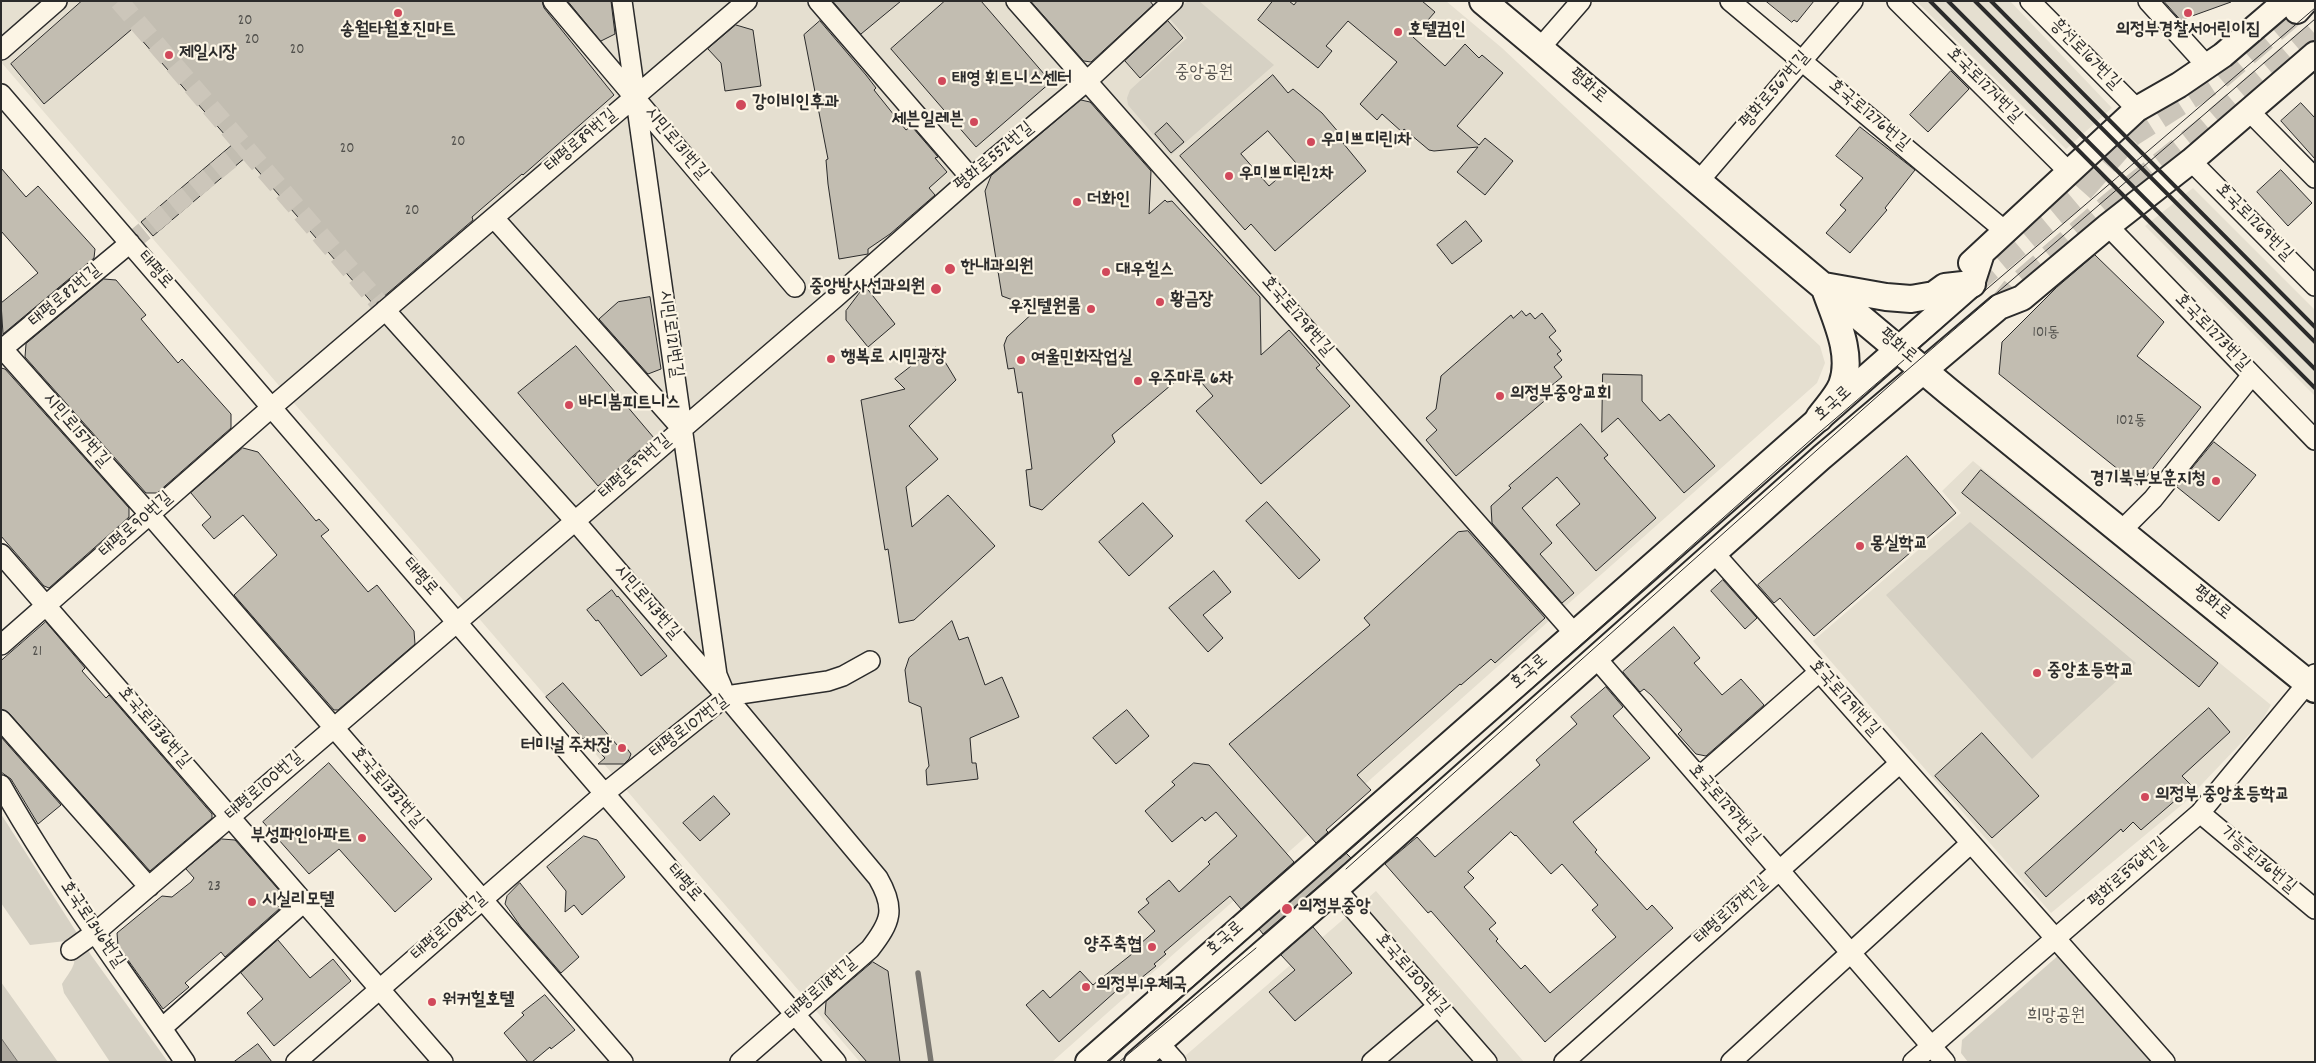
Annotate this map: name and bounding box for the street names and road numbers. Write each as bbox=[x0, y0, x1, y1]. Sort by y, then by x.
street label: 흥선로167번길 bbox=[2044, 15, 2124, 95]
street label: 호국로1274번길 bbox=[1941, 44, 2025, 128]
street label: 평화로567번길 bbox=[1736, 48, 1816, 134]
street label: 평화로 bbox=[1563, 65, 1611, 109]
street label: 호국로1276번길 bbox=[1823, 76, 1913, 156]
street label: 시민로131번길 bbox=[638, 103, 712, 185]
street label: 태평로89번길 bbox=[541, 105, 623, 179]
street label: 평화로552번길 bbox=[951, 119, 1039, 197]
street label: 호국로1269번길 bbox=[2210, 180, 2296, 266]
street label: 태평로 bbox=[132, 248, 176, 294]
street label: 태평로82번길 bbox=[26, 261, 106, 333]
street label: 호국로1298번길 bbox=[1255, 272, 1337, 362]
street label: 시민로121번길 bbox=[652, 289, 686, 379]
street label: 호국로1273번길 bbox=[2169, 290, 2253, 376]
street label: 평화로 bbox=[1873, 325, 1921, 369]
street label: 호국로 bbox=[1811, 382, 1857, 428]
street label: 시민로157번길 bbox=[37, 389, 113, 473]
street label: 태평로99번길 bbox=[595, 431, 677, 505]
street label: 태평로90번길 bbox=[96, 488, 178, 564]
street label: 태평로 bbox=[397, 555, 441, 601]
street label: 시민로143번길 bbox=[608, 561, 684, 645]
street label: 평화로 bbox=[2187, 582, 2235, 626]
street label: 호국로 bbox=[1507, 651, 1553, 695]
street label: 호국로1291번길 bbox=[1803, 656, 1883, 742]
street label: 호국로1336번길 bbox=[112, 683, 194, 773]
street label: 태평로107번길 bbox=[646, 691, 734, 765]
street label: 호국로1332번길 bbox=[345, 743, 427, 833]
street label: 태평로100번길 bbox=[222, 747, 308, 827]
street label: 호국로1297번길 bbox=[1682, 760, 1764, 850]
street label: 가능로136번길 bbox=[2214, 823, 2300, 899]
street label: 평화로596번길 bbox=[2085, 834, 2173, 914]
street label: 태평로 bbox=[661, 861, 705, 907]
street label: 태평로137번길 bbox=[1691, 873, 1773, 951]
street label: 호국로1346번길 bbox=[54, 877, 128, 973]
street label: 태평로108번길 bbox=[408, 889, 492, 967]
street label: 호국로 bbox=[1203, 918, 1249, 962]
street label: 호국로1309번길 bbox=[1369, 929, 1453, 1021]
street label: 태평로118번길 bbox=[782, 953, 862, 1027]

